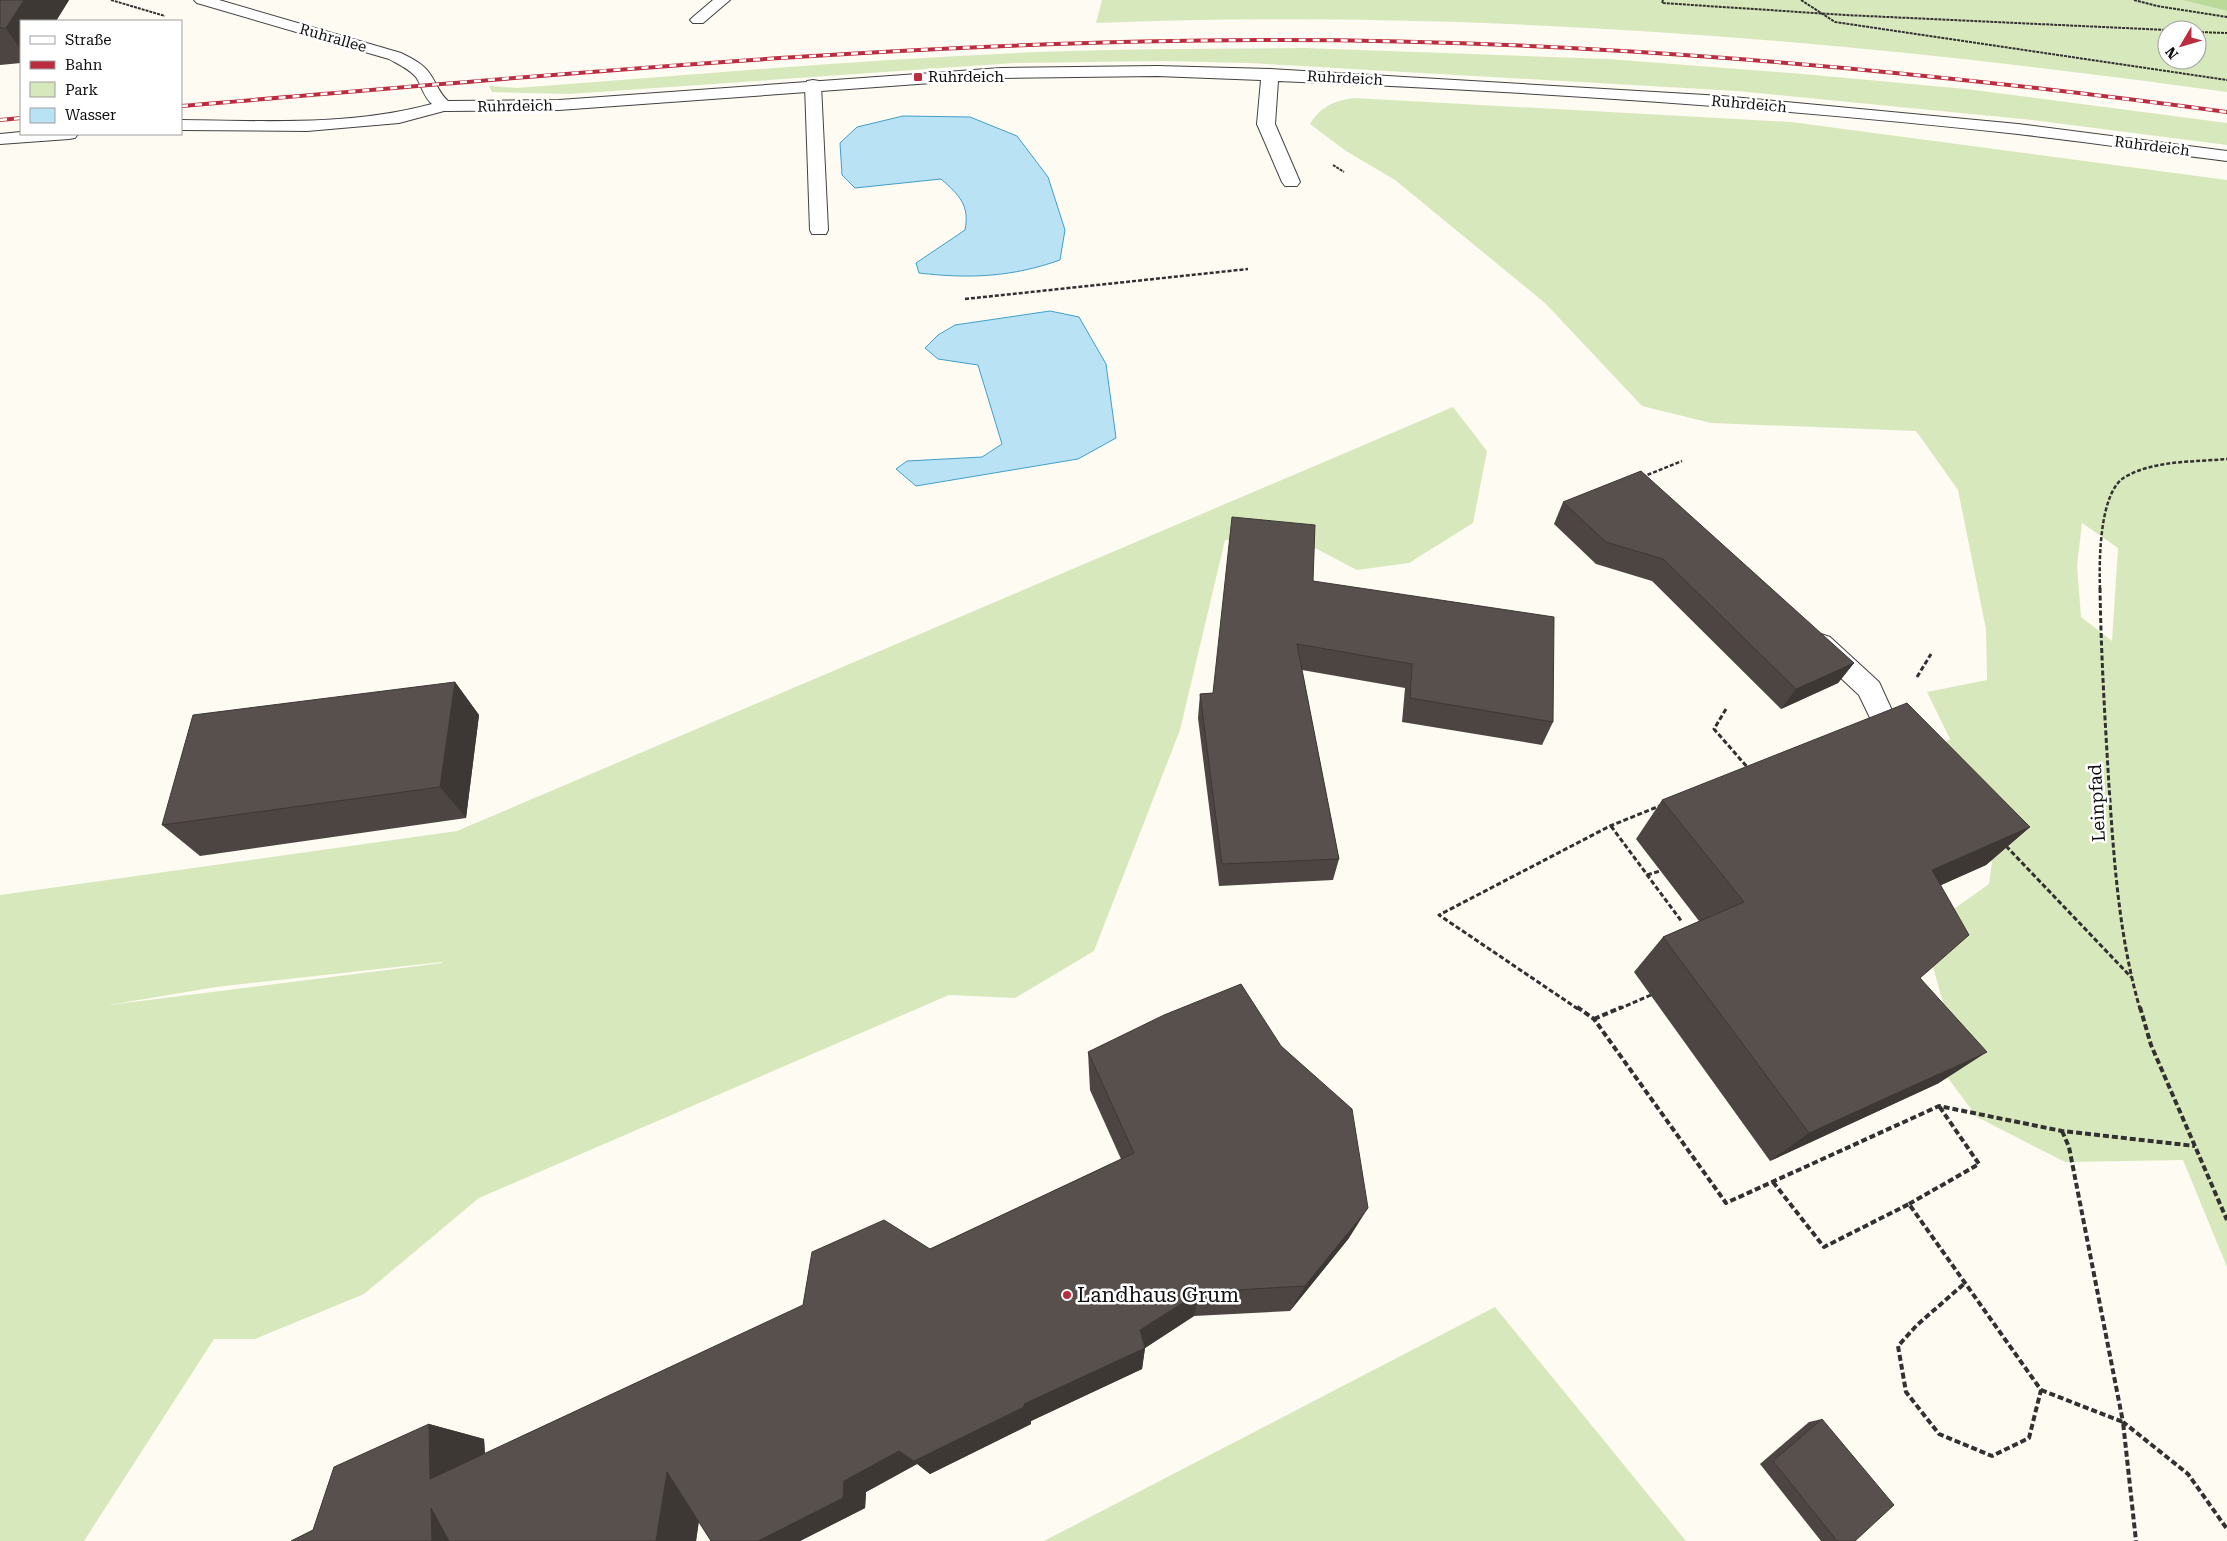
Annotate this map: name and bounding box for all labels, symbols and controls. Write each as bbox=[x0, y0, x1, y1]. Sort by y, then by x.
legend bbox=[20, 20, 182, 135]
street label: Ruhrallee bbox=[297, 20, 369, 56]
north arrow bbox=[2157, 20, 2207, 70]
text: Straße bbox=[65, 31, 112, 49]
text: N bbox=[2162, 44, 2181, 62]
text: Bahn bbox=[65, 56, 103, 74]
street label: Ruhrdeich bbox=[1307, 67, 1384, 89]
place label: Ruhrdeich bbox=[928, 68, 1004, 86]
marker: Ruhrdeich bbox=[912, 71, 924, 83]
text: Park bbox=[65, 81, 99, 99]
street label: Ruhrdeich bbox=[1710, 92, 1788, 116]
street label: Ruhrdeich bbox=[477, 96, 553, 116]
text: Wasser bbox=[65, 106, 116, 124]
street label: Ruhrdeich bbox=[2113, 132, 2191, 160]
street label: Leinpfad bbox=[2084, 763, 2109, 842]
place label: Landhaus Grum bbox=[1077, 1283, 1239, 1307]
marker: Landhaus Grum bbox=[1061, 1289, 1073, 1301]

